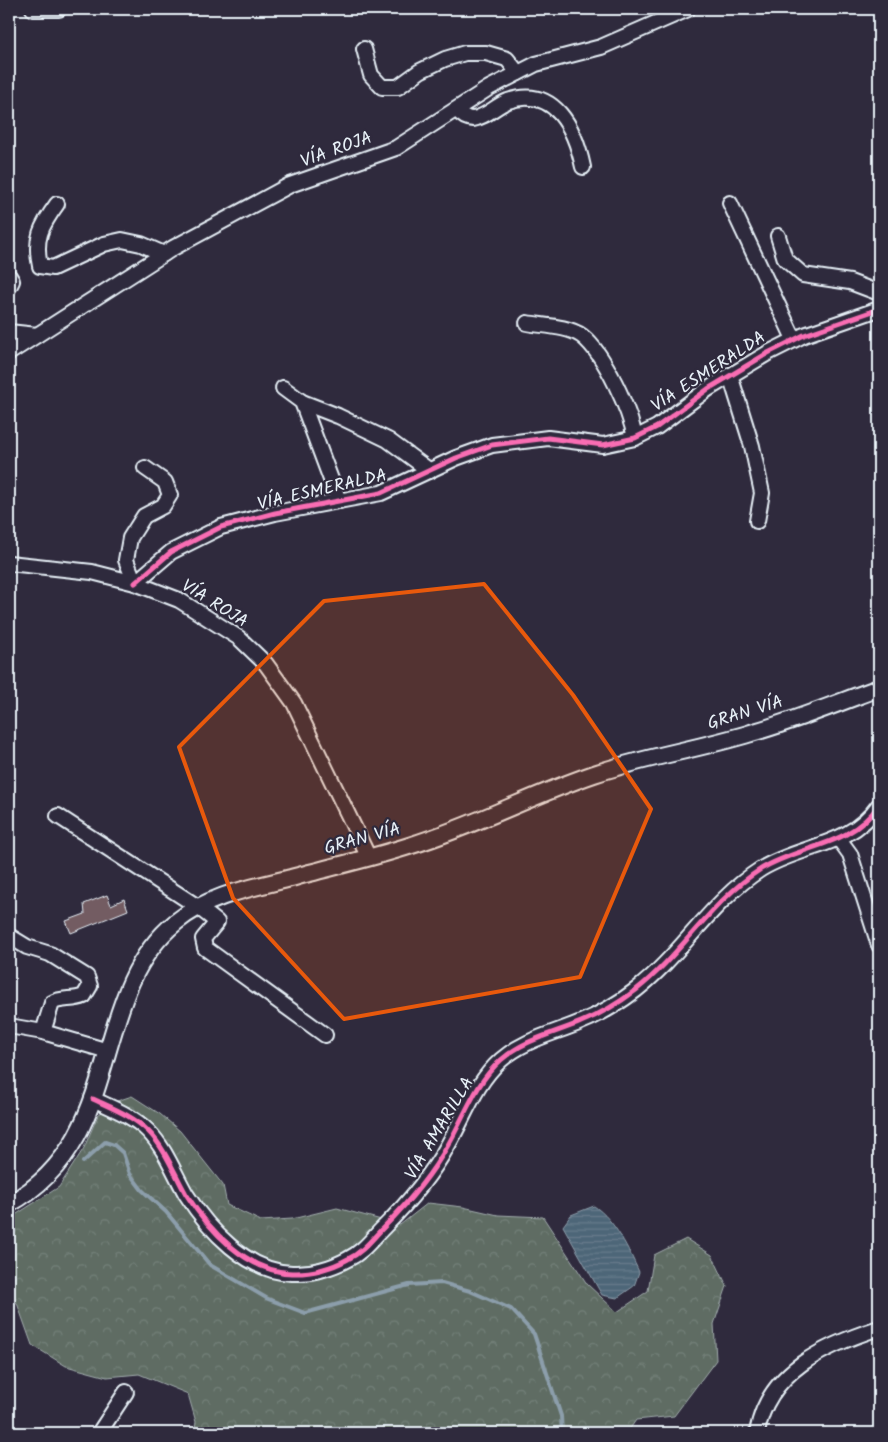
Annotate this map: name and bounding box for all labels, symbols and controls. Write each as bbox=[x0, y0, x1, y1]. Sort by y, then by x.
street label: VÍA ROJA bbox=[297, 124, 376, 177]
street label: VÍA ESMERALDA bbox=[646, 324, 772, 420]
street label: VÍA ESMERALDA bbox=[255, 461, 390, 519]
street label: VÍA ROJA bbox=[175, 572, 253, 636]
street label: GRAN VÍA bbox=[704, 688, 787, 739]
street label: GRAN VÍA bbox=[321, 815, 404, 864]
street label: VÍA AMARILLA bbox=[398, 1072, 483, 1186]

